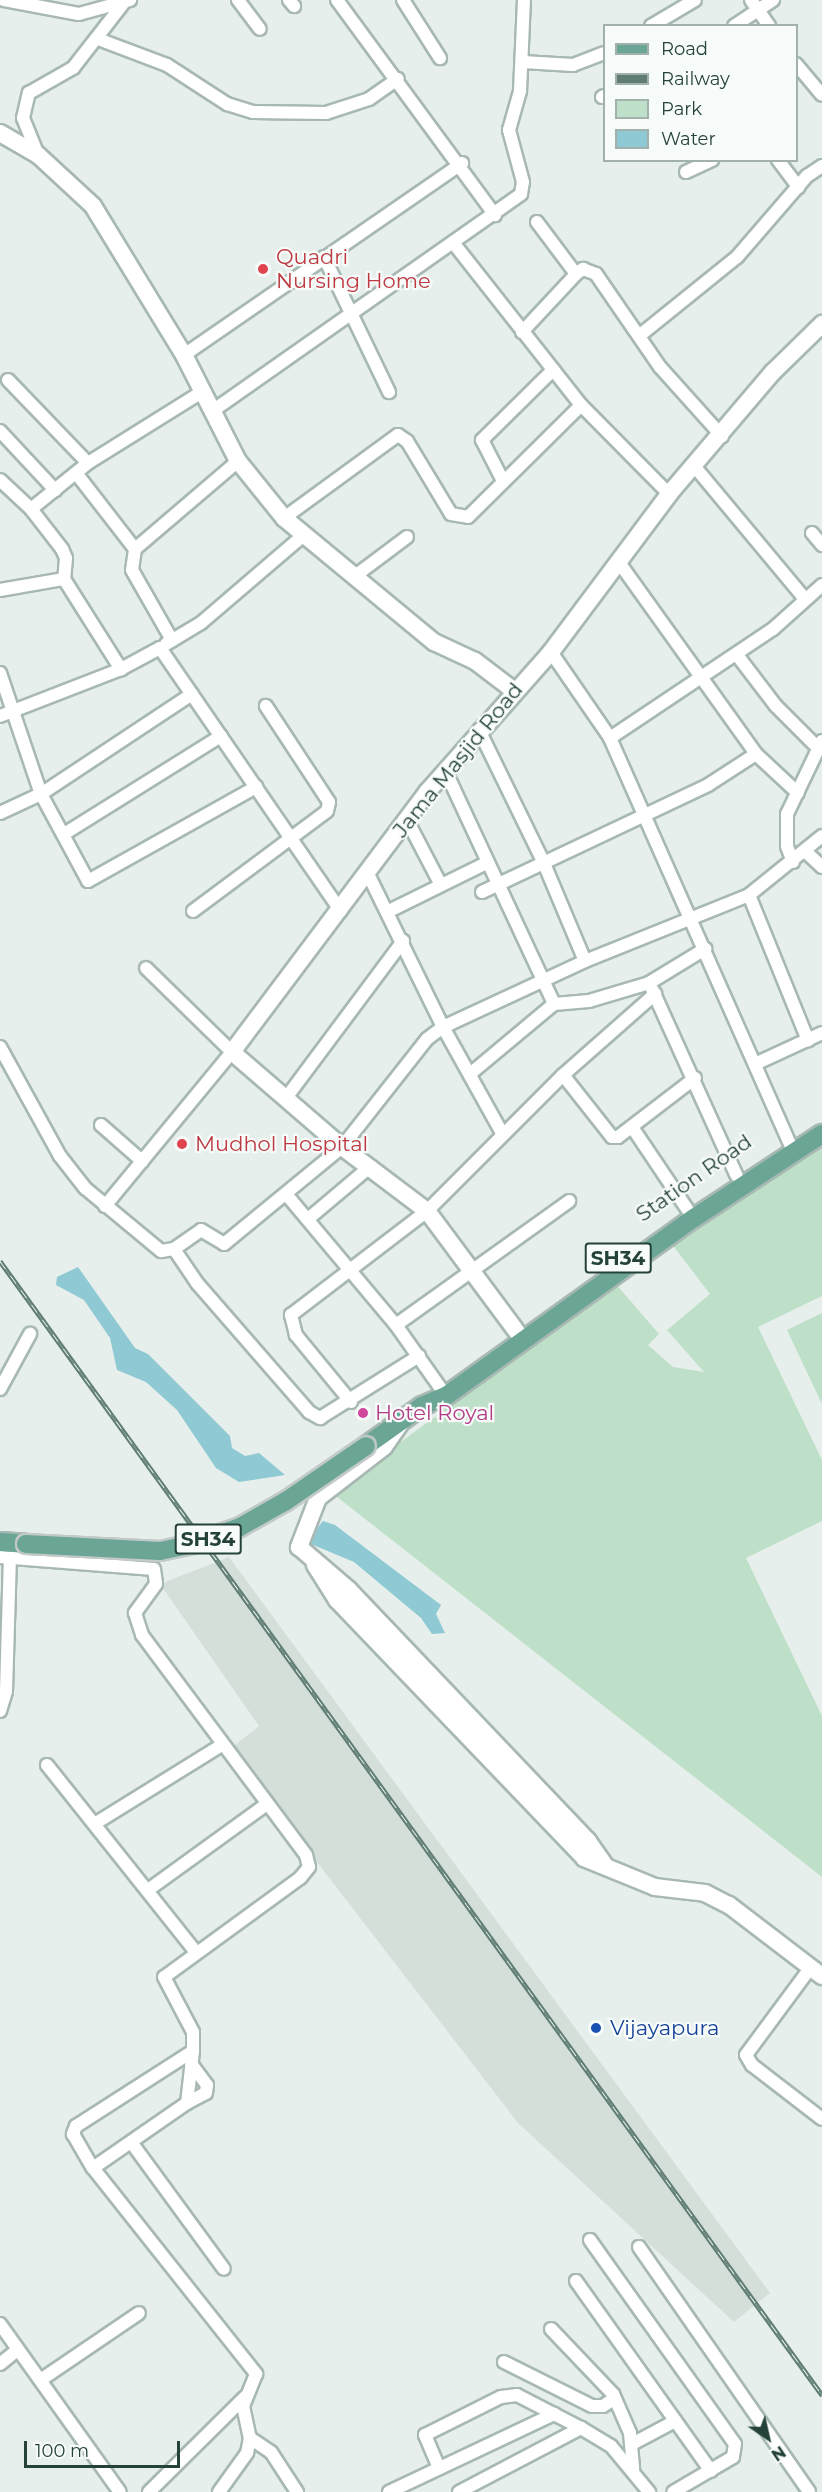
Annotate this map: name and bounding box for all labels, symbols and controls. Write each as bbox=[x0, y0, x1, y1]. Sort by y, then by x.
legend bbox=[603, 24, 798, 162]
text: Road bbox=[661, 38, 708, 60]
text: Railway bbox=[661, 68, 730, 90]
text: Park bbox=[661, 98, 702, 120]
text: Water bbox=[661, 128, 716, 150]
place label: Quadri Nursing Home bbox=[276, 244, 431, 294]
marker: Quadri Nursing Home bbox=[254, 260, 272, 278]
street label: Jama Masjid Road bbox=[388, 678, 528, 842]
street label: Station Road bbox=[631, 1129, 757, 1227]
place label: Mudhol Hospital bbox=[195, 1131, 368, 1157]
marker: Mudhol Hospital bbox=[173, 1135, 191, 1153]
road number: SH34 bbox=[584, 1241, 652, 1275]
place label: Hotel Royal bbox=[375, 1400, 494, 1426]
marker: Hotel Royal bbox=[356, 1406, 370, 1420]
road number: SH34 bbox=[174, 1522, 242, 1556]
place label: Vijayapura bbox=[610, 2015, 719, 2041]
marker: Vijayapura bbox=[587, 2019, 605, 2037]
north arrow bbox=[738, 2408, 798, 2468]
scale bar bbox=[27, 2429, 183, 2467]
text: 100 m bbox=[35, 2440, 89, 2462]
text: N bbox=[768, 2442, 789, 2465]

